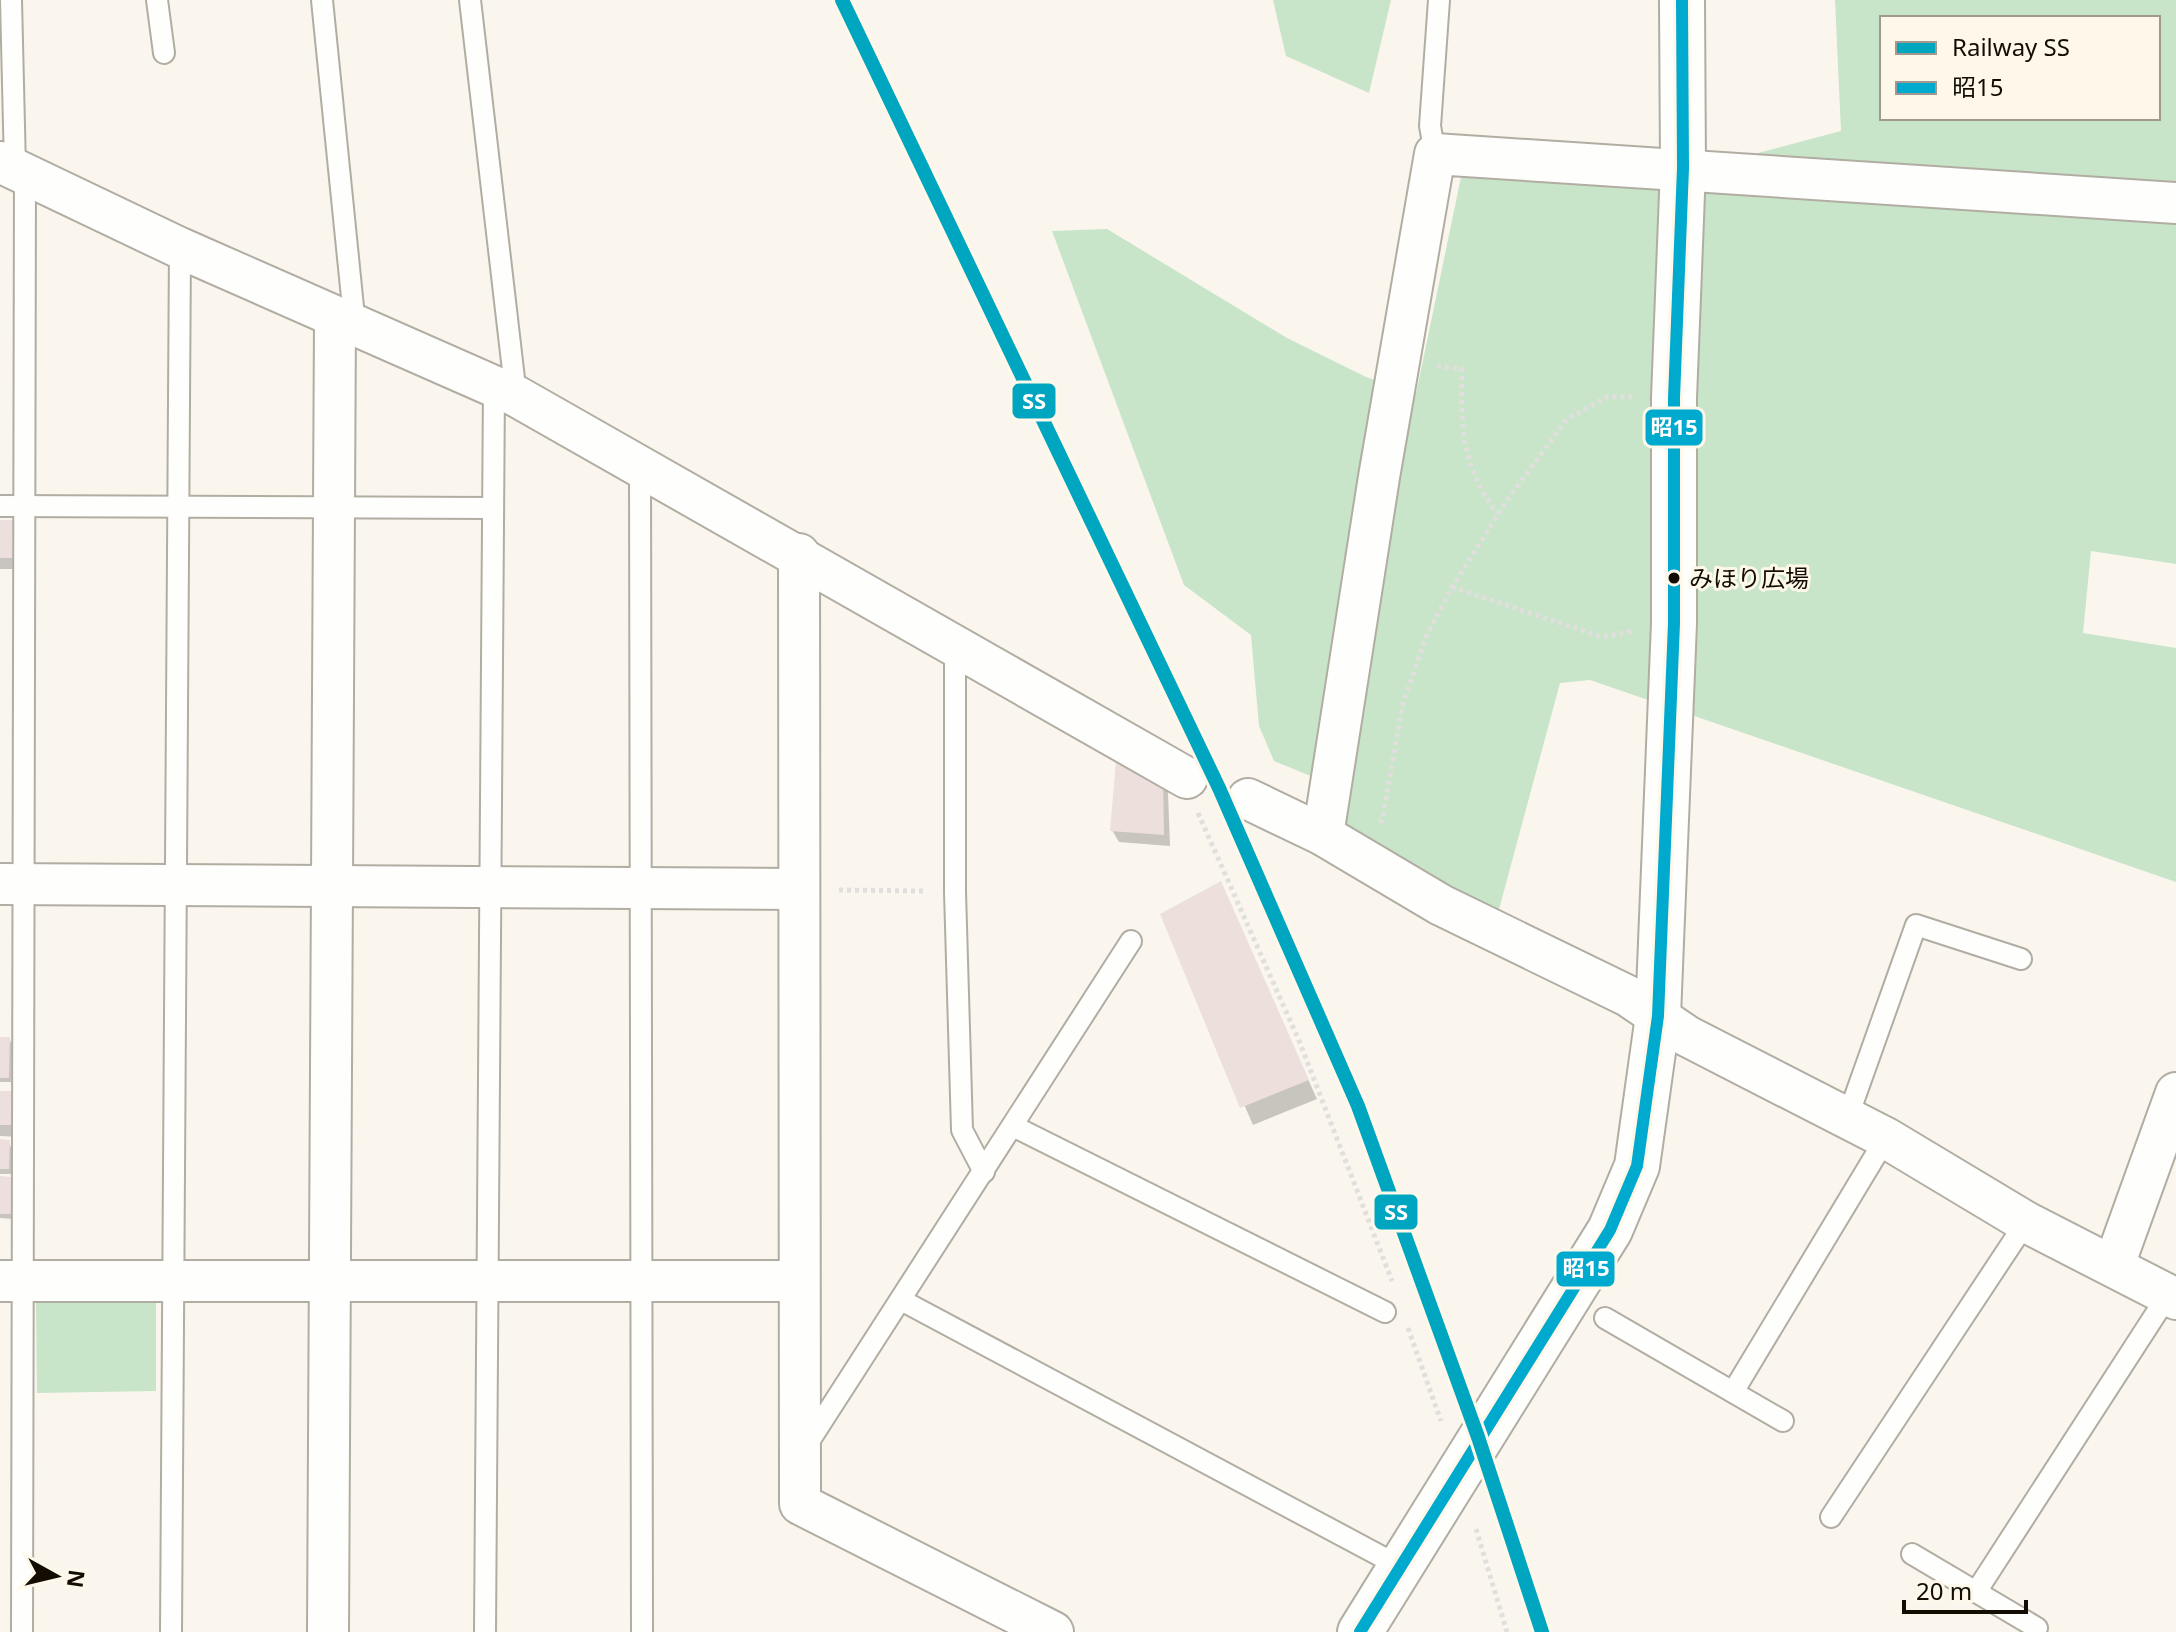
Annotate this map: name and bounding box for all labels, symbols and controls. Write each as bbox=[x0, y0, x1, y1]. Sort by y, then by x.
legend bbox=[1880, 16, 2160, 120]
text: Railway SS bbox=[1952, 30, 2070, 63]
text: 昭15 bbox=[1952, 70, 2003, 103]
line badge: SS bbox=[1011, 382, 1057, 420]
text: SS bbox=[1022, 385, 1046, 415]
line badge: 昭15 bbox=[1644, 408, 1704, 447]
text: 昭15 bbox=[1650, 411, 1698, 441]
place label: みほり広場 bbox=[1689, 561, 1809, 594]
marker: みほり広場 bbox=[1666, 570, 1682, 586]
line badge: SS bbox=[1373, 1193, 1419, 1231]
text: SS bbox=[1384, 1196, 1408, 1226]
line badge: 昭15 bbox=[1555, 1250, 1616, 1288]
text: 昭15 bbox=[1562, 1252, 1610, 1282]
north arrow bbox=[16, 1536, 96, 1616]
scale bar bbox=[1904, 1564, 2026, 1614]
text: N bbox=[61, 1568, 93, 1590]
text: 20 m bbox=[1916, 1574, 1972, 1607]

